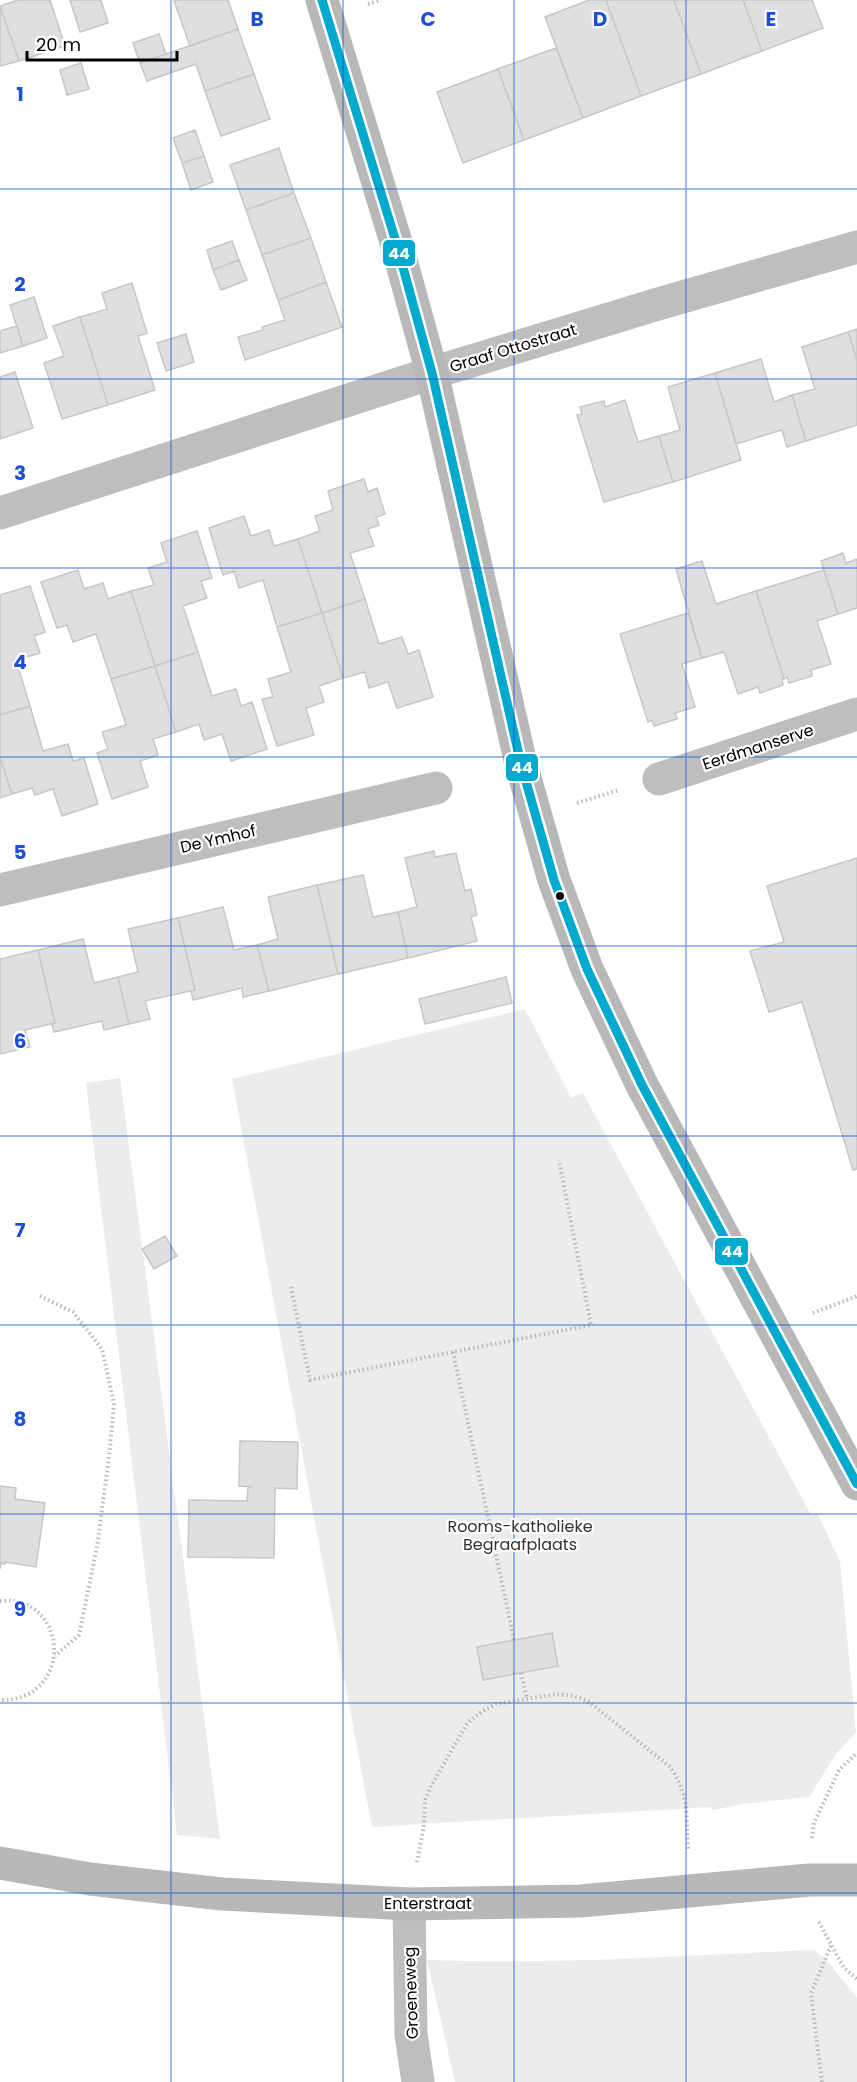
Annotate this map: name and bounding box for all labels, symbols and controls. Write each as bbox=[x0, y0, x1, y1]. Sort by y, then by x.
text: B bbox=[250, 5, 264, 33]
text: C bbox=[420, 5, 436, 33]
text: D bbox=[593, 5, 607, 33]
text: E bbox=[766, 5, 776, 33]
scale bar bbox=[27, 24, 177, 62]
text: 20 m bbox=[36, 32, 81, 57]
text: 1 bbox=[16, 80, 24, 108]
line badge: 44 bbox=[382, 239, 416, 267]
text: 44 bbox=[388, 242, 410, 265]
text: 2 bbox=[14, 270, 26, 298]
street label: Graaf Ottostraat bbox=[447, 318, 579, 378]
text: 3 bbox=[14, 459, 26, 487]
text: 4 bbox=[13, 648, 27, 676]
street label: Eerdmanserve bbox=[699, 718, 817, 776]
line badge: 44 bbox=[505, 753, 539, 782]
text: 44 bbox=[511, 756, 533, 779]
street label: De Ymhof bbox=[178, 819, 258, 859]
text: 5 bbox=[14, 838, 27, 866]
unlabelled marker bbox=[554, 890, 566, 902]
text: 6 bbox=[14, 1027, 26, 1055]
text: 7 bbox=[15, 1216, 26, 1244]
line badge: 44 bbox=[714, 1237, 749, 1266]
text: 44 bbox=[721, 1240, 743, 1263]
text: 8 bbox=[14, 1405, 26, 1433]
park label: Rooms-katholieke Begraafplaats bbox=[447, 1515, 593, 1556]
text: 9 bbox=[14, 1595, 26, 1623]
street label: Enterstraat bbox=[384, 1892, 472, 1915]
street label: Groeneweg bbox=[398, 1946, 424, 2040]

